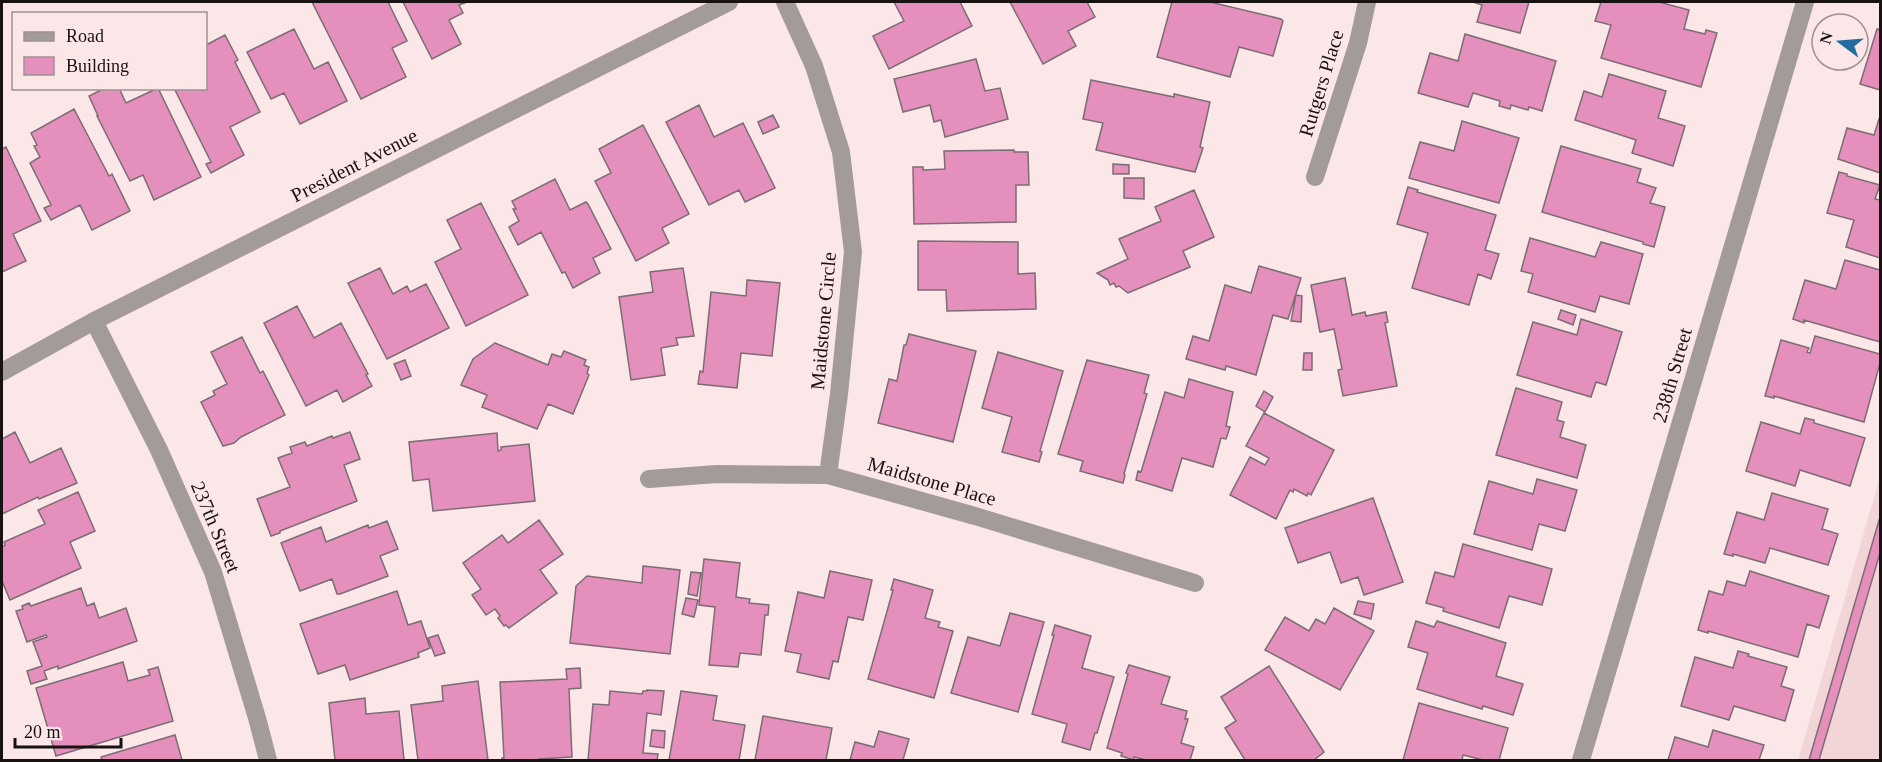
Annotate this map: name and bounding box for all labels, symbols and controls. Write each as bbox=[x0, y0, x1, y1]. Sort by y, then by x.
legend bbox=[12, 12, 207, 90]
north arrow bbox=[1810, 12, 1870, 72]
text: Road bbox=[66, 26, 104, 46]
street label: Rutgers Place bbox=[1294, 27, 1349, 139]
text: N bbox=[1816, 30, 1836, 46]
text: Building bbox=[66, 56, 129, 76]
street label: President Avenue bbox=[287, 124, 421, 206]
street label: Maidstone Circle bbox=[806, 251, 840, 391]
street label: 238th Street bbox=[1648, 325, 1696, 425]
street label: Maidstone Place bbox=[865, 452, 999, 510]
street label: 237th Street bbox=[187, 478, 245, 576]
scale bar bbox=[15, 711, 122, 749]
text: 20 m bbox=[24, 722, 61, 742]

